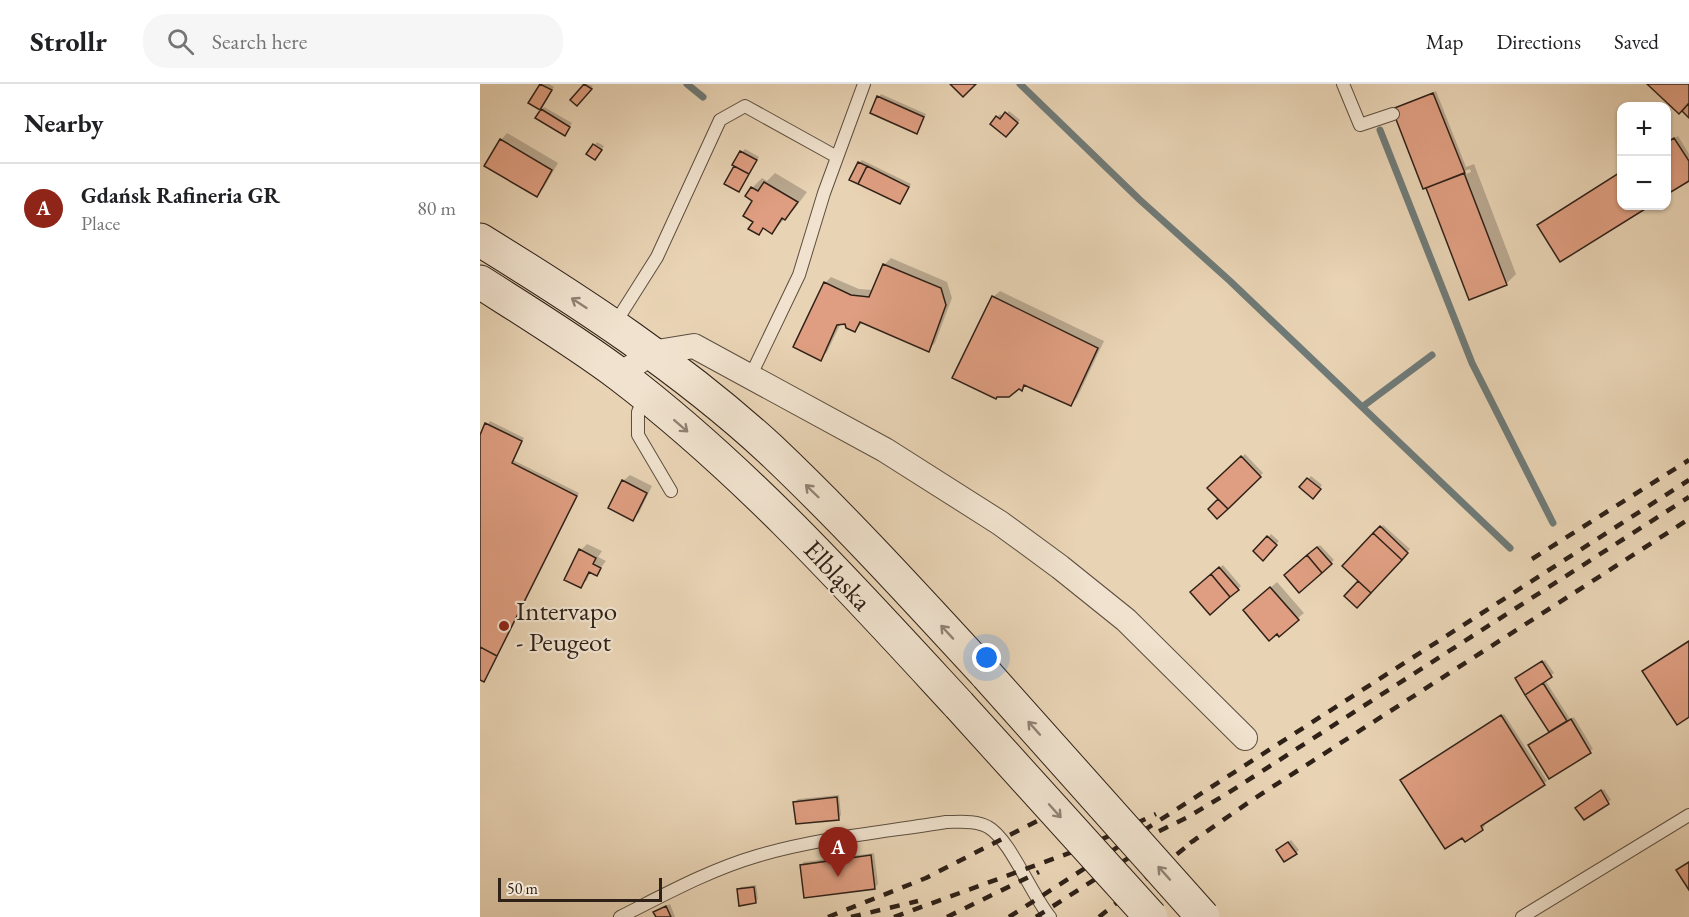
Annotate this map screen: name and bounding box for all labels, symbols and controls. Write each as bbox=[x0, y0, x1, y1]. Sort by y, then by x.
search box bbox=[143, 14, 563, 68]
text: Strollr bbox=[30, 23, 107, 59]
icon: search bbox=[164, 25, 197, 58]
text: Search here bbox=[212, 27, 307, 56]
text: Map bbox=[1426, 28, 1463, 55]
text: Directions bbox=[1496, 28, 1581, 55]
text: Saved bbox=[1614, 28, 1659, 55]
map controls bbox=[1617, 102, 1671, 210]
button: + bbox=[1617, 102, 1671, 156]
text: Nearby bbox=[24, 106, 104, 140]
button: − bbox=[1617, 156, 1671, 210]
text: Gdańsk Rafineria GR bbox=[81, 181, 280, 210]
text: A bbox=[36, 195, 51, 221]
text: 80 m bbox=[417, 195, 456, 221]
text: Place bbox=[81, 210, 120, 236]
one-way arrow bbox=[571, 297, 588, 309]
one-way arrow bbox=[673, 419, 688, 433]
one-way arrow bbox=[805, 484, 820, 498]
street label: Elbląska bbox=[796, 532, 880, 618]
place label: Intervapo - Peugeot bbox=[516, 593, 617, 659]
marker: Intervapo - Peugeot bbox=[497, 619, 511, 633]
one-way arrow bbox=[940, 625, 954, 640]
your location bbox=[972, 643, 1001, 672]
one-way arrow bbox=[1027, 721, 1041, 736]
one-way arrow bbox=[1047, 803, 1062, 818]
pin: A bbox=[818, 828, 858, 877]
one-way arrow bbox=[1157, 866, 1171, 881]
scale bar bbox=[498, 875, 662, 902]
text: 50 m bbox=[507, 878, 538, 899]

